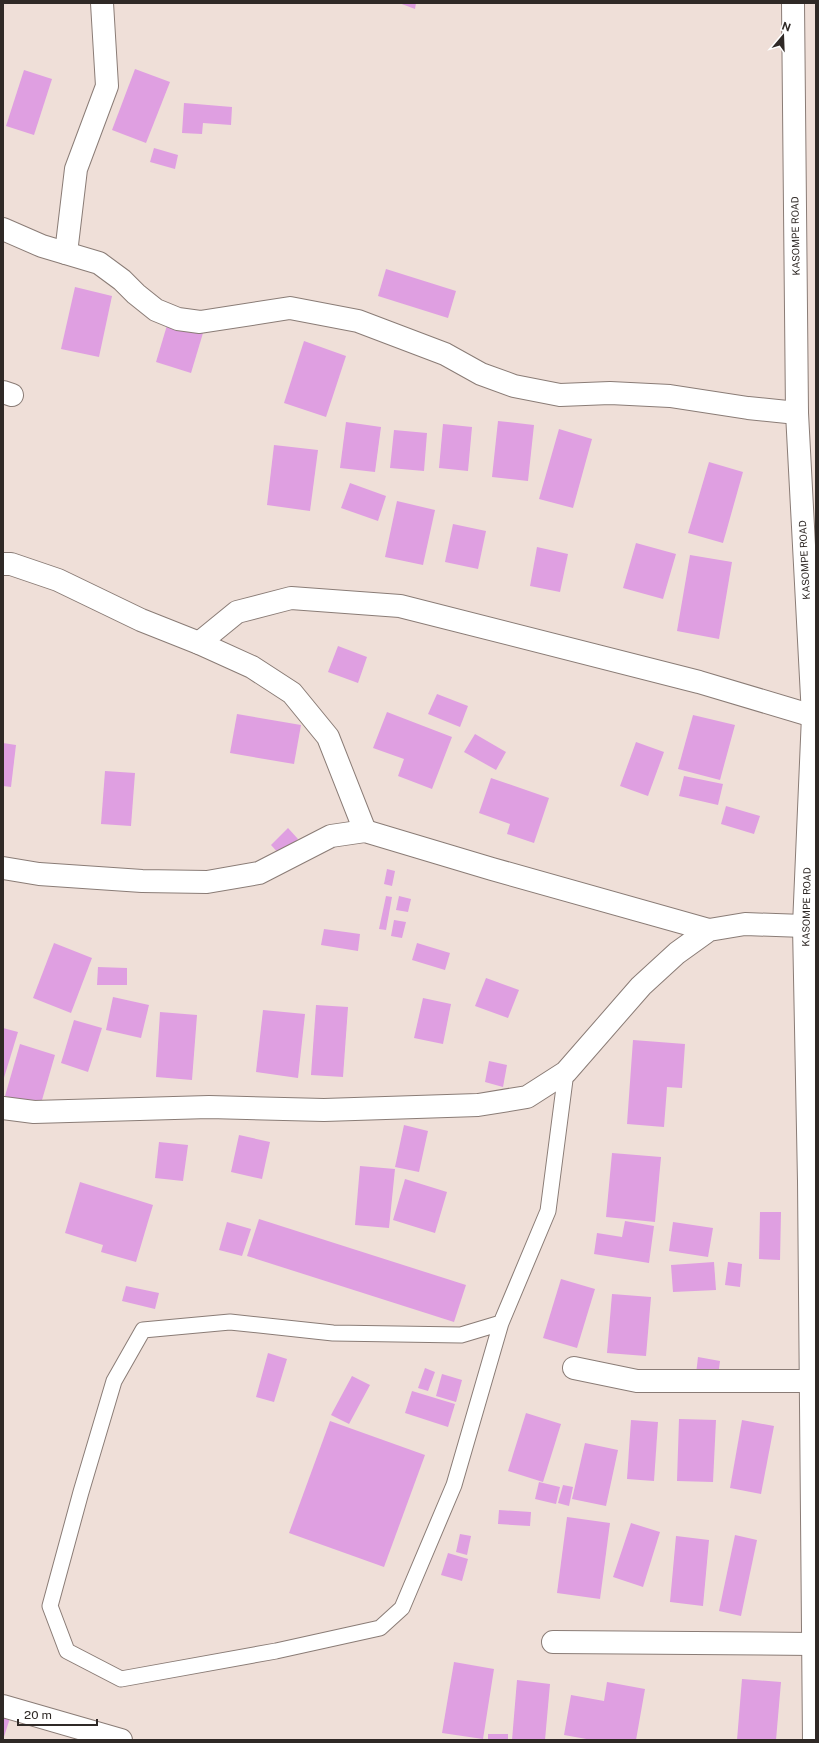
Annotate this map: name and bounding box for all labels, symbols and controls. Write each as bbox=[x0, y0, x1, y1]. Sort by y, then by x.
north arrow bbox=[763, 16, 803, 56]
text: N bbox=[780, 19, 792, 34]
street label: KASOMPE ROAD bbox=[788, 196, 802, 276]
street label: KASOMPE ROAD bbox=[796, 520, 812, 600]
street label: KASOMPE ROAD bbox=[799, 867, 813, 947]
scale bar bbox=[18, 1701, 97, 1727]
text: 20 m bbox=[24, 1708, 52, 1722]

